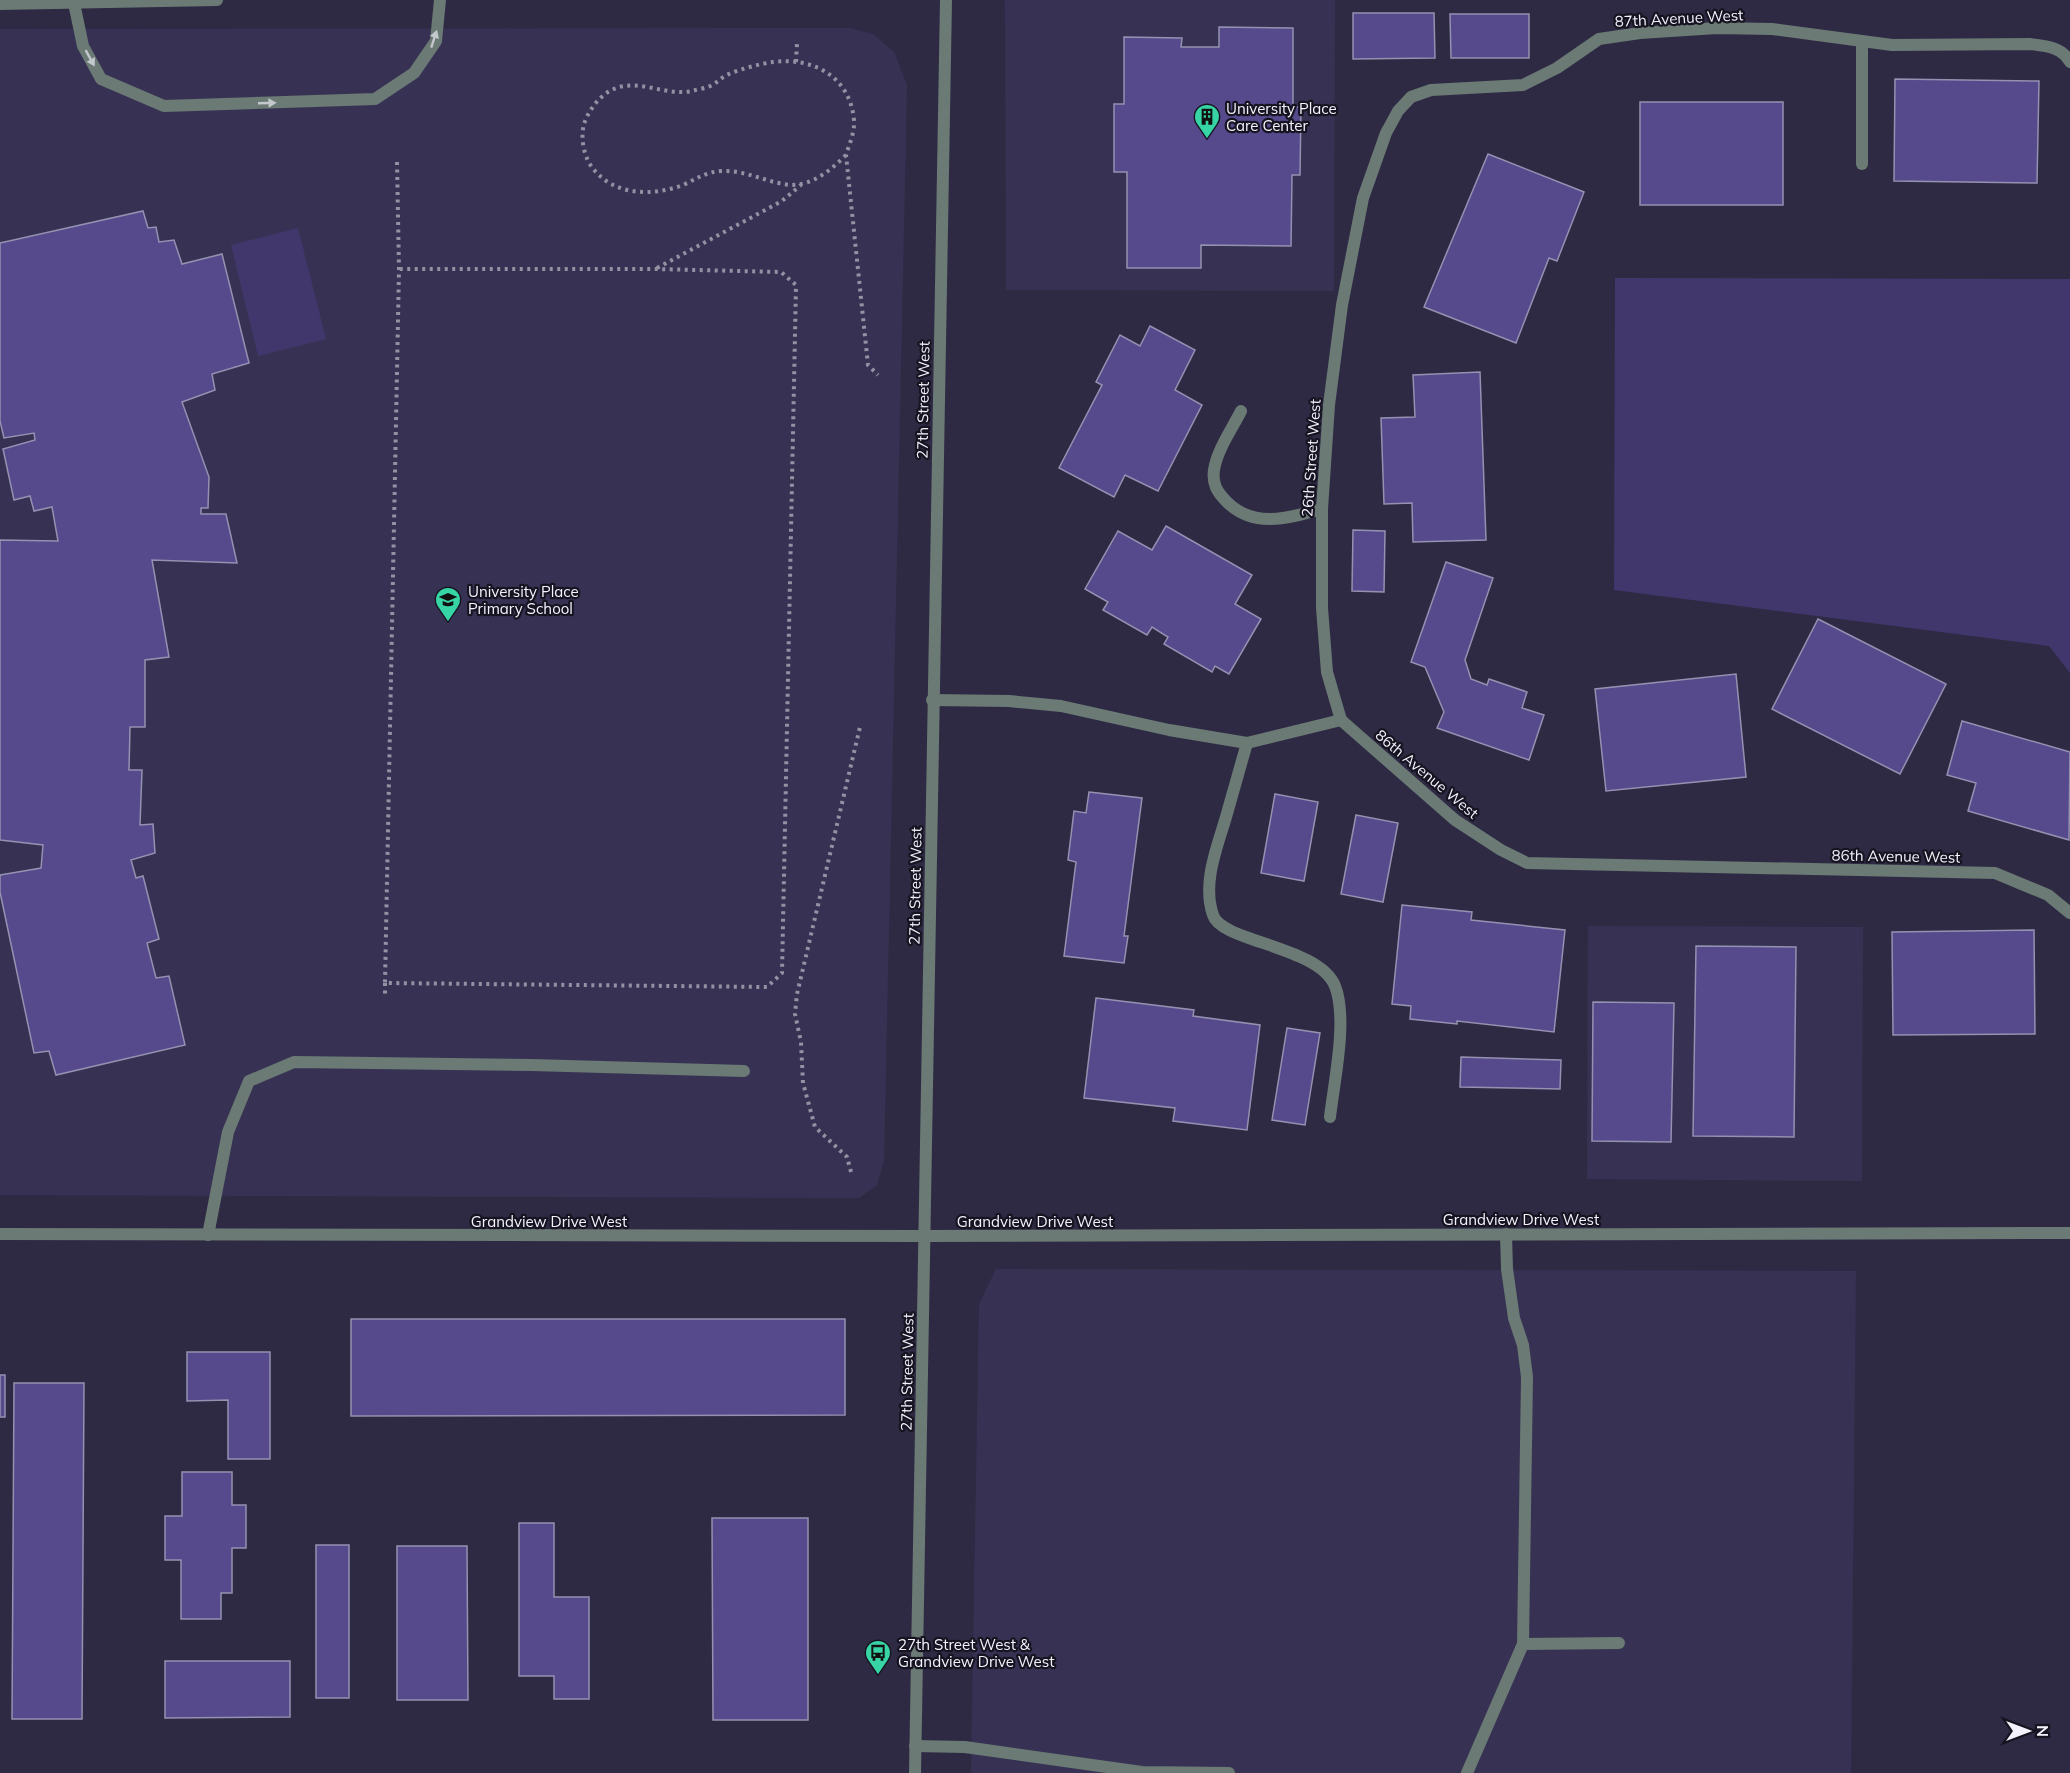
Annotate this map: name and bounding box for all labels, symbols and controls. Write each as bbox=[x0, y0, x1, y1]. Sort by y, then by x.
street label: 87th Avenue West bbox=[1614, 5, 1744, 31]
one-way arrow bbox=[430, 30, 439, 48]
one-way arrow bbox=[85, 50, 95, 67]
one-way arrow bbox=[258, 98, 277, 107]
place label: University Place Care Center bbox=[1226, 99, 1337, 135]
building icon: University Place Care Center bbox=[1192, 102, 1222, 140]
street label: 27th Street West bbox=[912, 341, 934, 459]
street label: 26th Street West bbox=[1297, 399, 1325, 517]
place label: University Place Primary School bbox=[468, 582, 579, 618]
school or university icon: University Place Primary School bbox=[433, 585, 463, 623]
street label: 86th Avenue West bbox=[1372, 725, 1482, 823]
street label: 27th Street West bbox=[904, 827, 926, 945]
street label: 86th Avenue West bbox=[1831, 845, 1961, 867]
street label: Grandview Drive West bbox=[1443, 1210, 1599, 1229]
street label: Grandview Drive West bbox=[471, 1212, 627, 1231]
street label: Grandview Drive West bbox=[957, 1212, 1113, 1231]
street label: 27th Street West bbox=[896, 1313, 918, 1431]
place label: 27th Street West & Grandview Drive West bbox=[898, 1635, 1054, 1671]
bus stop icon: 27th Street West & Grandview Drive West bbox=[863, 1638, 893, 1676]
north arrow bbox=[1998, 1701, 2058, 1761]
text: N bbox=[2033, 1725, 2053, 1737]

